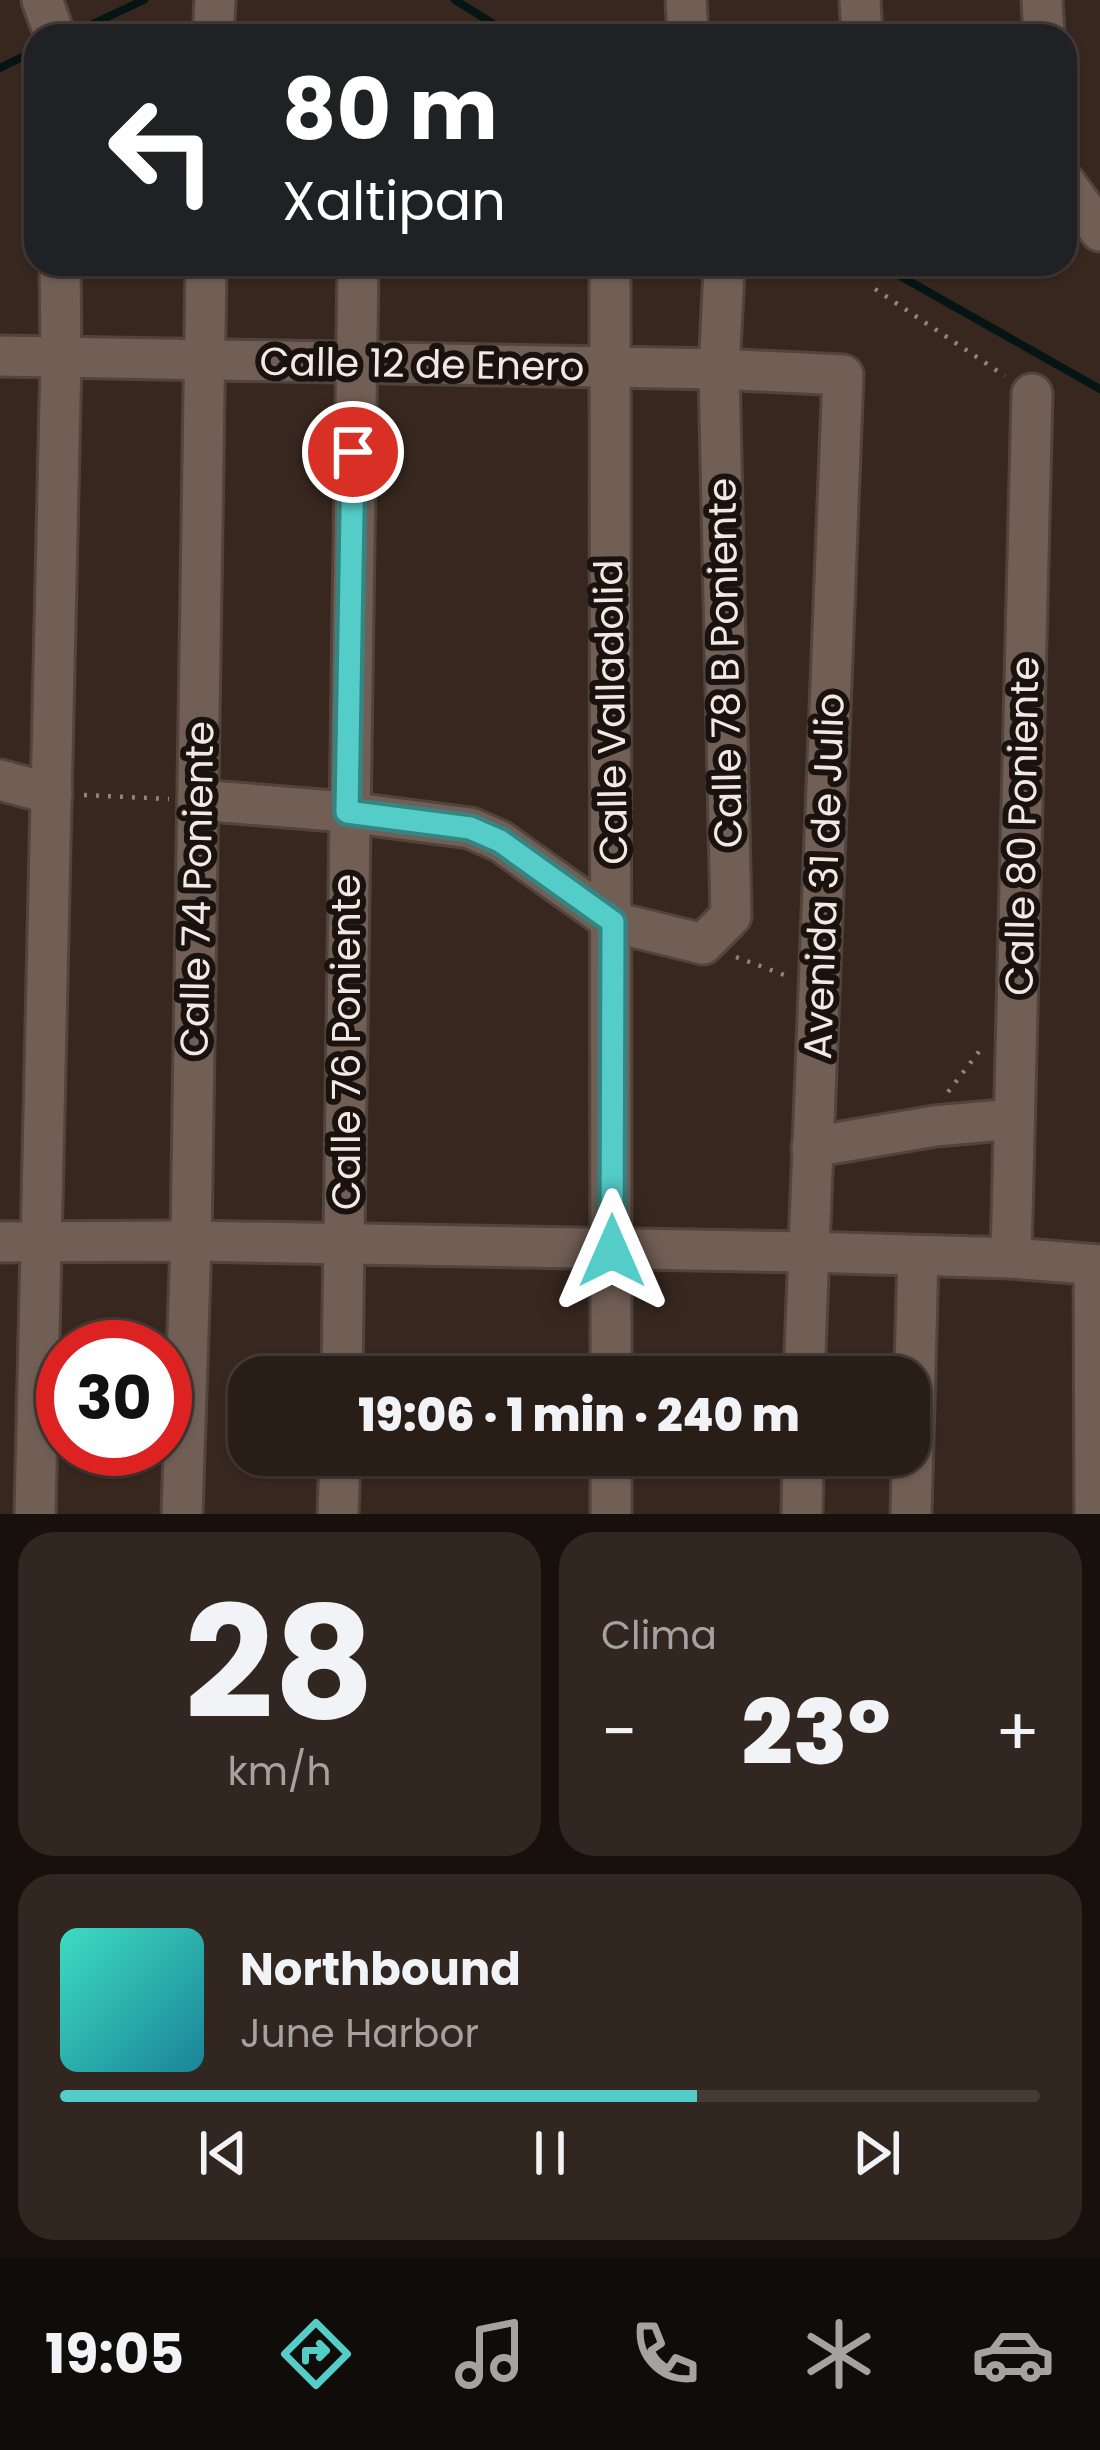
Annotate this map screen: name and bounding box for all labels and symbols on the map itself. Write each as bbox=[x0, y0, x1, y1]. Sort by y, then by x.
street label: Calle 12 de Enero bbox=[259, 334, 585, 394]
pin bbox=[302, 401, 404, 503]
street label: Calle 78 B Poniente bbox=[694, 477, 756, 849]
street label: Calle Valladolid bbox=[581, 559, 641, 865]
street label: Calle 80 Poniente bbox=[992, 656, 1052, 996]
street label: Avenida 31 de Julio bbox=[790, 692, 858, 1060]
street label: Calle 74 Poniente bbox=[167, 720, 227, 1058]
street label: Calle 76 Poniente bbox=[319, 874, 374, 1210]
position arrow bbox=[549, 1188, 675, 1314]
speed limit sign: 30 bbox=[36, 1320, 192, 1476]

